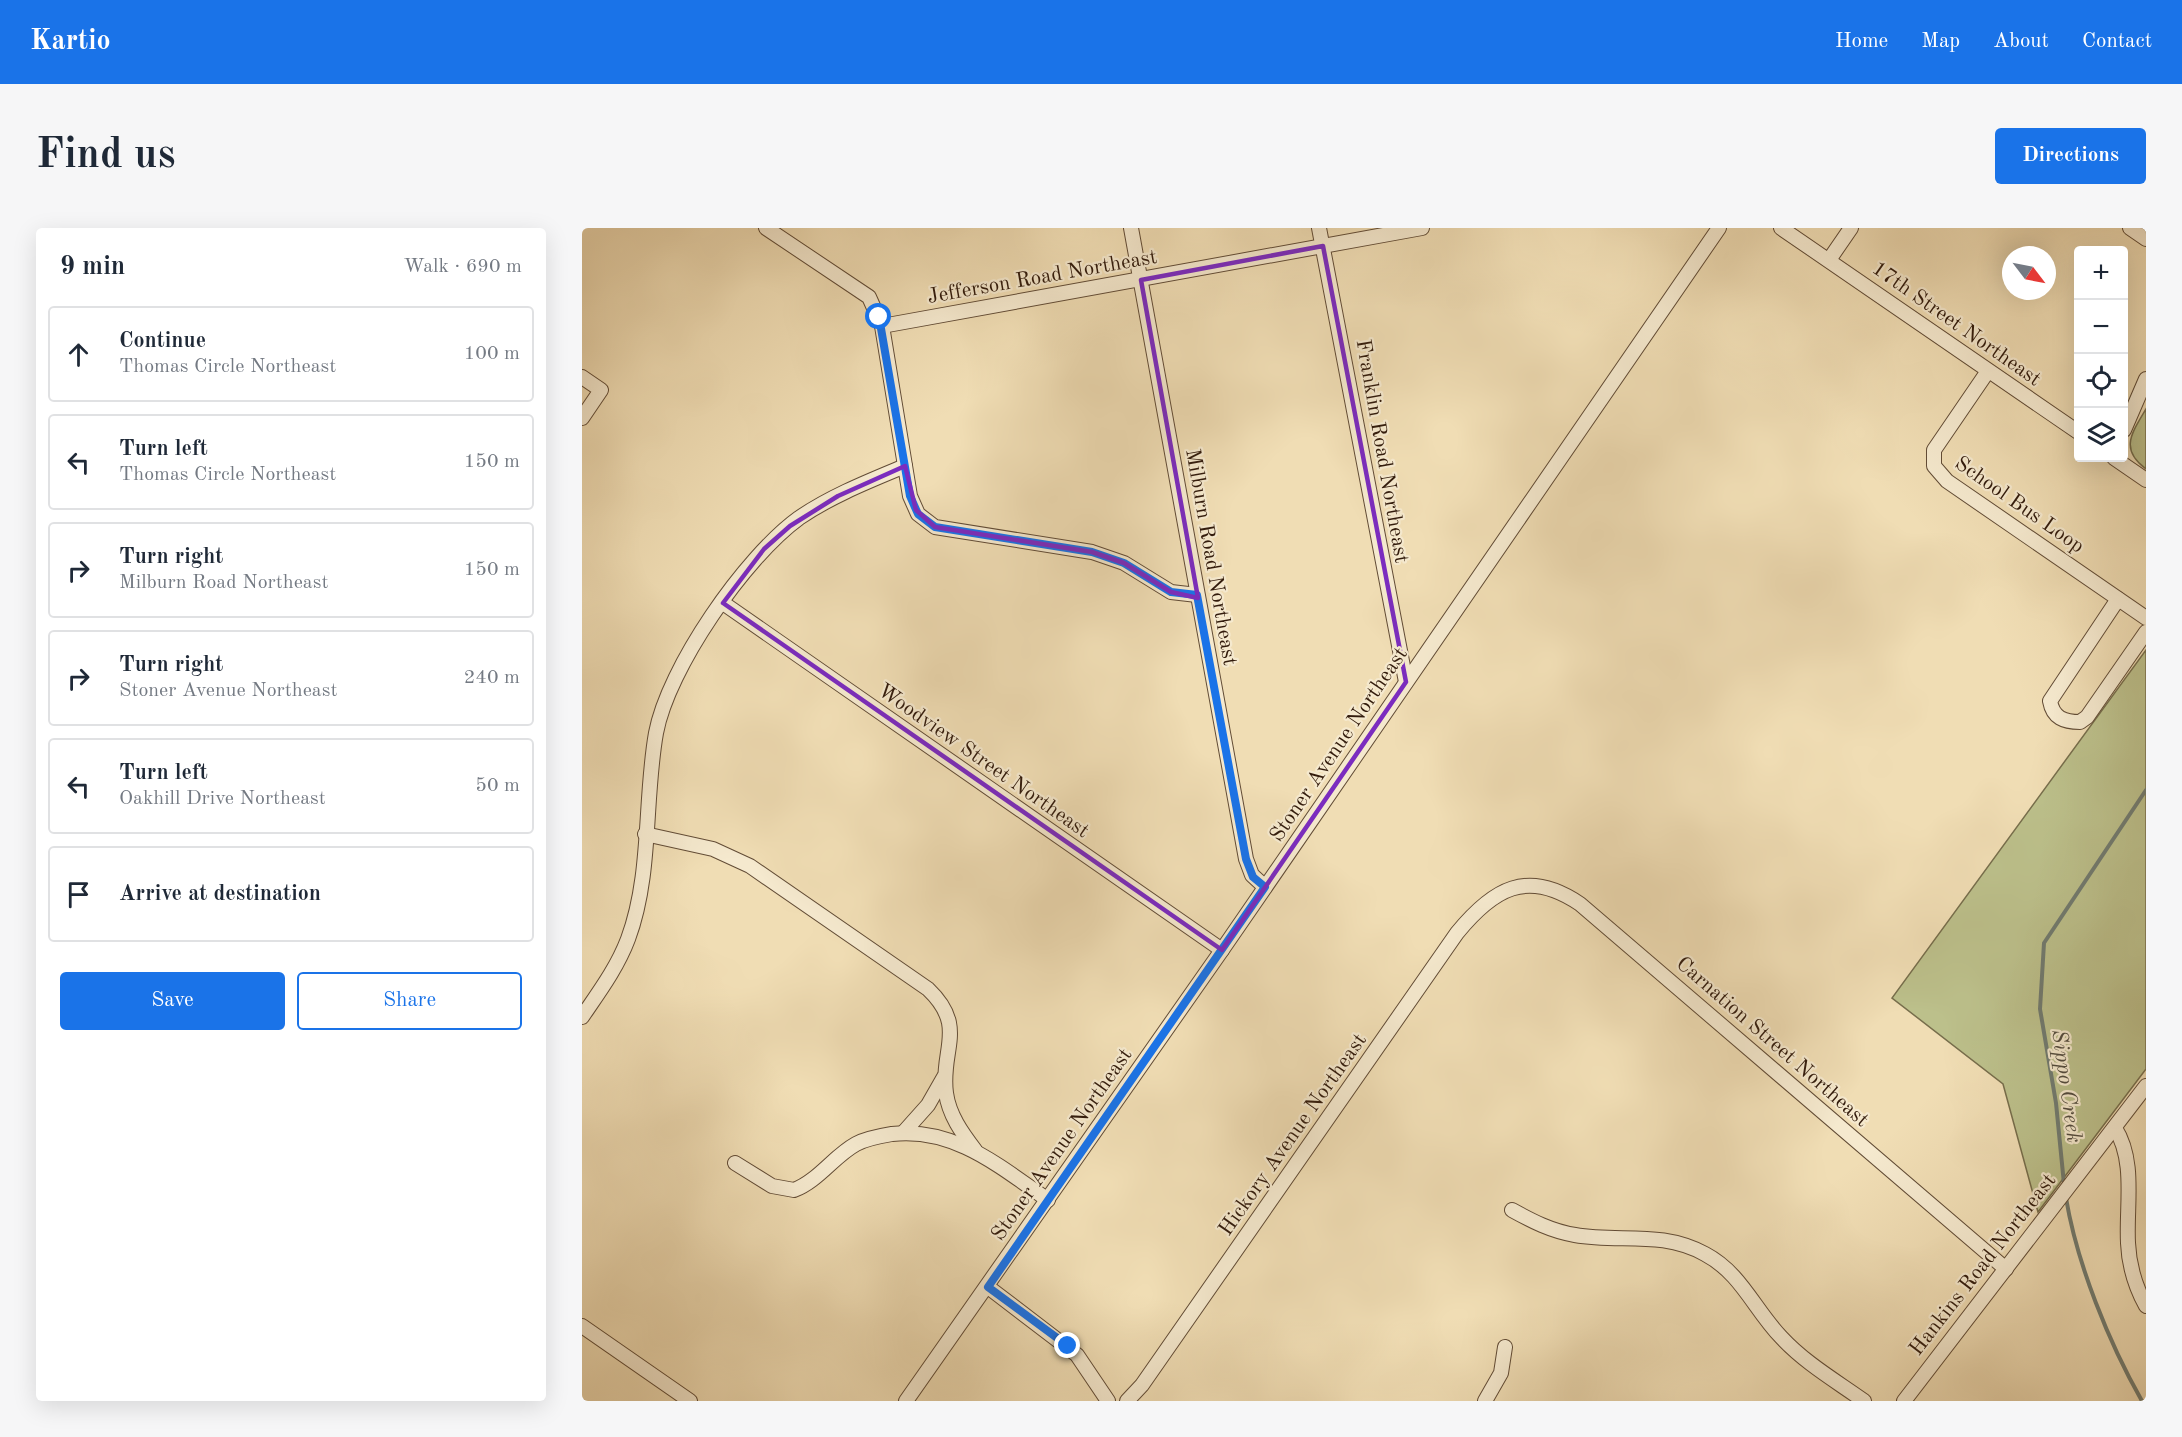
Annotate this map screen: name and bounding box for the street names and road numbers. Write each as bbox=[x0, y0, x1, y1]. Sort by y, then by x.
street label: Jefferson Road Northeast bbox=[926, 247, 1159, 308]
street label: 17th Street Northeast bbox=[1868, 258, 2044, 390]
street label: Franklin Road Northeast bbox=[1351, 338, 1412, 565]
street label: Milburn Road Northeast bbox=[1181, 447, 1240, 667]
street label: School Bus Loop bbox=[1951, 453, 2088, 558]
street label: Stoner Avenue Northeast bbox=[1266, 644, 1412, 846]
street label: Woodview Street Northeast bbox=[874, 680, 1093, 842]
street label: Carnation Street Northeast bbox=[1672, 953, 1872, 1131]
street label: Hickory Avenue Northeast bbox=[1215, 1030, 1371, 1240]
street label: Stoner Avenue Northeast bbox=[988, 1045, 1137, 1245]
street label: Hankins Road Northeast bbox=[1906, 1170, 2061, 1360]

